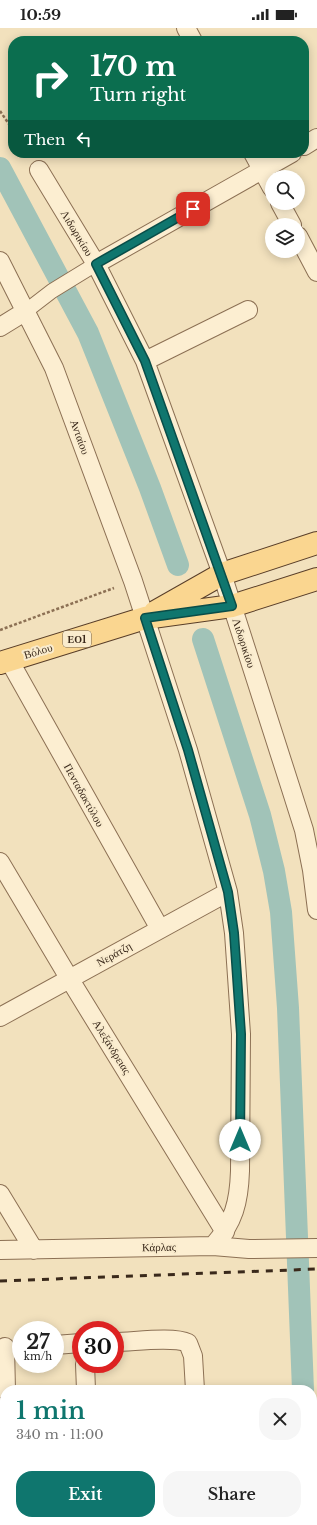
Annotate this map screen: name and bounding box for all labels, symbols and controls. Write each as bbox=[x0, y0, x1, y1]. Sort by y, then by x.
text: 10:59 bbox=[20, 5, 61, 24]
text: 170 m bbox=[90, 49, 176, 84]
icon: right bbox=[24, 52, 76, 104]
text: Turn right bbox=[90, 84, 186, 106]
icon: left bbox=[73, 128, 95, 150]
text: Then bbox=[24, 130, 65, 149]
map controls bbox=[265, 170, 305, 258]
button: search bbox=[265, 170, 305, 210]
pin bbox=[176, 192, 210, 226]
icon: arrive bbox=[182, 198, 204, 220]
street label: Λιδωρικίου bbox=[58, 207, 96, 259]
button: layers bbox=[265, 218, 305, 258]
street label: Ανταίου bbox=[67, 418, 93, 457]
street label: Λιδωρικίου bbox=[229, 616, 259, 670]
road number: ΕΟ1 bbox=[63, 631, 91, 647]
street label: Βόλου bbox=[22, 640, 54, 662]
street label: Πενταδακτύλου bbox=[61, 761, 107, 830]
street label: Νεράτζη bbox=[94, 939, 134, 969]
street label: Αλεξάνδρειας bbox=[90, 1017, 135, 1077]
position arrow bbox=[219, 1119, 261, 1161]
street label: Κάρλας bbox=[142, 1240, 177, 1254]
speed limit sign: 30 bbox=[72, 1321, 124, 1373]
text: 27 bbox=[26, 1330, 50, 1354]
text: km/h bbox=[24, 1350, 52, 1363]
text: 1 min bbox=[16, 1396, 85, 1425]
button: close bbox=[259, 1398, 301, 1440]
text: 340 m · 11:00 bbox=[16, 1426, 104, 1443]
button: Exit bbox=[16, 1471, 155, 1517]
button: Share bbox=[163, 1471, 301, 1517]

